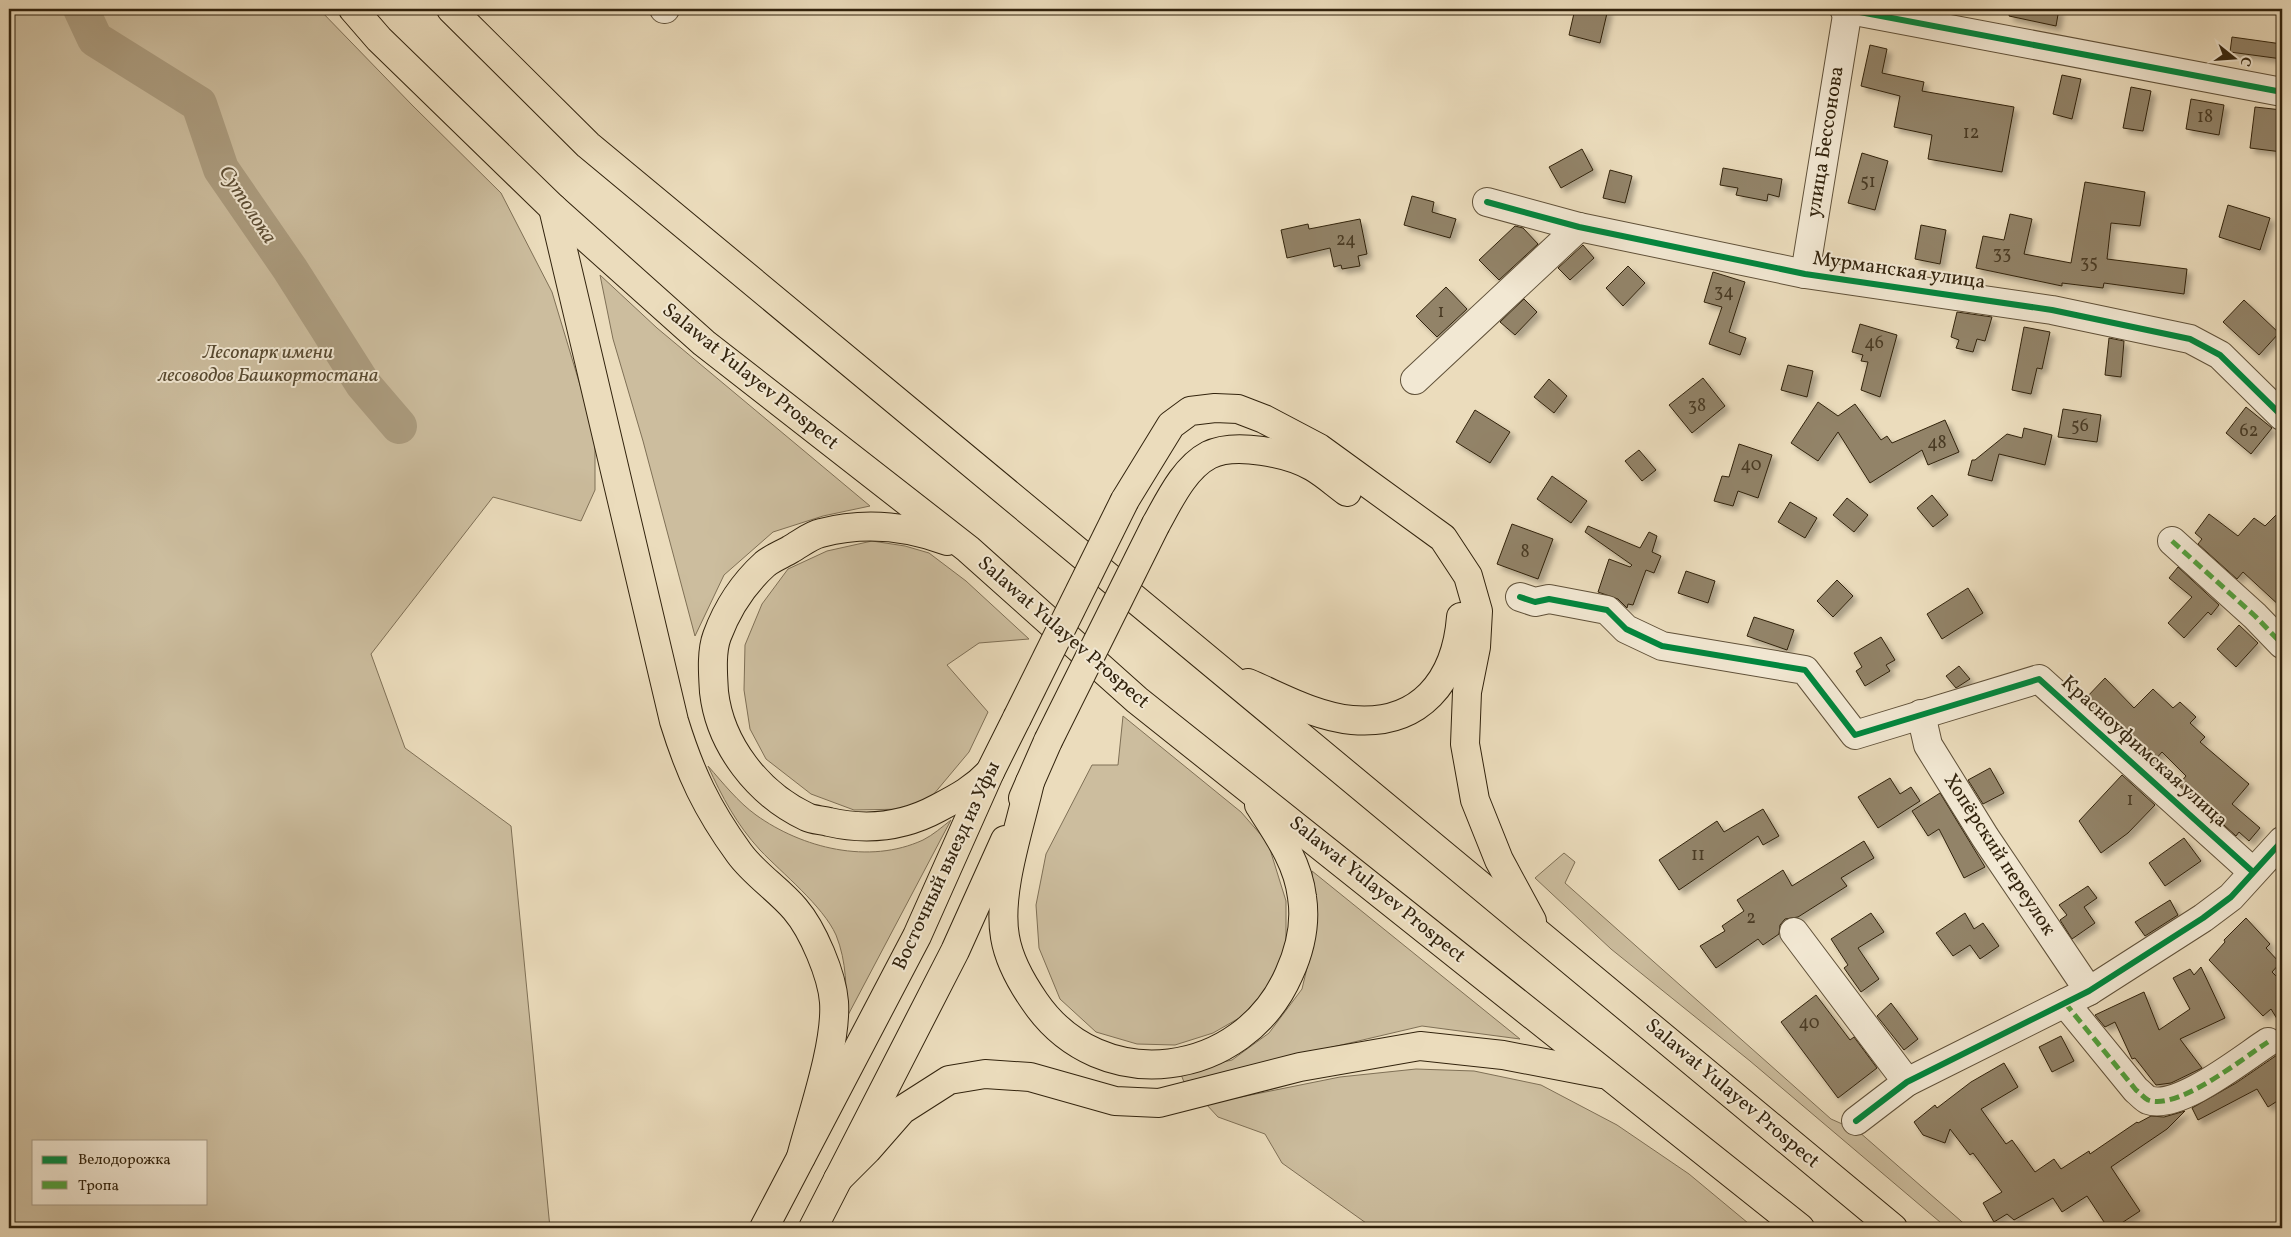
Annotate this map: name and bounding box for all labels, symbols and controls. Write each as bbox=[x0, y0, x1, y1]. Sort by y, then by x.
north arrow bbox=[2208, 32, 2258, 82]
text: С bbox=[2235, 54, 2255, 68]
street label: улица Бессонова bbox=[1800, 64, 1852, 220]
house number: 18 bbox=[2197, 105, 2213, 130]
house number: 12 bbox=[1963, 121, 1979, 146]
water label: Сутолока bbox=[211, 160, 283, 250]
house number: 51 bbox=[1860, 170, 1876, 195]
house number: 24 bbox=[1336, 228, 1356, 253]
house number: 33 bbox=[1993, 242, 2011, 267]
street label: Мурманская улица bbox=[1811, 245, 1987, 297]
house number: 35 bbox=[2080, 251, 2098, 276]
house number: 34 bbox=[1714, 280, 1734, 305]
street label: Salawat Yulayev Prospect bbox=[656, 297, 844, 457]
house number: 1 bbox=[1438, 300, 1444, 325]
house number: 46 bbox=[1864, 331, 1884, 356]
park label: Лесопарк имени лесоводов Башкортостана bbox=[157, 339, 378, 390]
house number: 38 bbox=[1688, 394, 1706, 419]
house number: 56 bbox=[2071, 414, 2089, 439]
house number: 62 bbox=[2240, 419, 2258, 444]
house number: 48 bbox=[1927, 431, 1947, 456]
house number: 40 bbox=[1740, 453, 1762, 478]
house number: 8 bbox=[1520, 540, 1530, 565]
street label: Salawat Yulayev Prospect bbox=[971, 550, 1155, 716]
street label: Красноуфимская улица bbox=[2054, 669, 2234, 835]
street label: Восточный выезд из Уфы bbox=[886, 757, 1008, 975]
street label: Хопёрский переулок bbox=[1936, 769, 2062, 942]
house number: 1 bbox=[2127, 788, 2133, 813]
street label: Salawat Yulayev Prospect bbox=[1283, 810, 1471, 970]
house number: 11 bbox=[1691, 843, 1705, 868]
house number: 2 bbox=[1746, 906, 1756, 931]
house number: 40 bbox=[1798, 1011, 1820, 1036]
street label: Salawat Yulayev Prospect bbox=[1639, 1013, 1825, 1175]
legend bbox=[32, 1140, 208, 1204]
text: Велодорожка bbox=[78, 1150, 171, 1171]
text: Тропа bbox=[78, 1176, 119, 1197]

